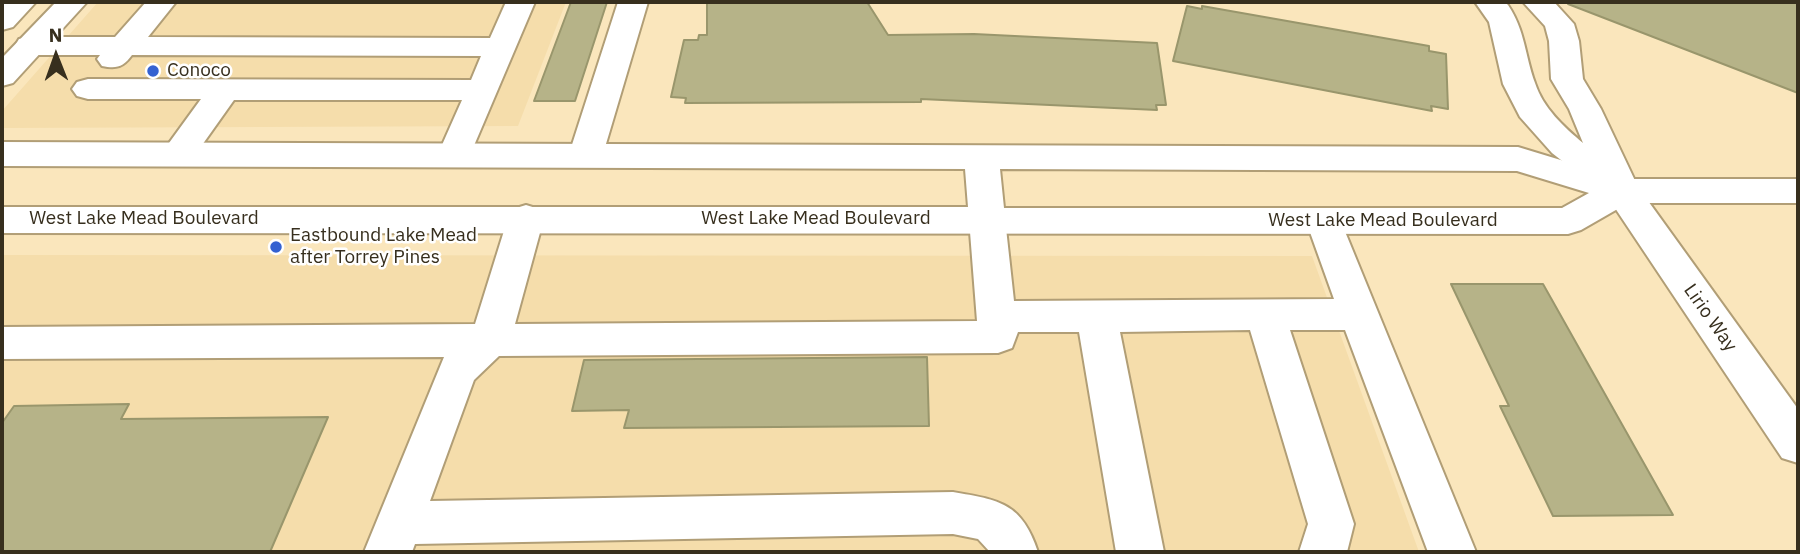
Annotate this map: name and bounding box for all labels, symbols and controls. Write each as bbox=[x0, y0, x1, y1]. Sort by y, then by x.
north arrow bbox=[21, 21, 91, 91]
text: N bbox=[49, 23, 63, 47]
place label: Conoco bbox=[167, 60, 231, 82]
marker: Conoco bbox=[145, 63, 161, 79]
street label: West Lake Mead Boulevard bbox=[29, 208, 259, 230]
street label: West Lake Mead Boulevard bbox=[701, 208, 931, 230]
street label: West Lake Mead Boulevard bbox=[1268, 210, 1498, 232]
place label: Eastbound Lake Mead after Torrey Pines bbox=[290, 225, 477, 269]
marker: Eastbound Lake Mead after Torrey Pines bbox=[268, 239, 284, 255]
street label: Lirio Way bbox=[1678, 280, 1742, 356]

